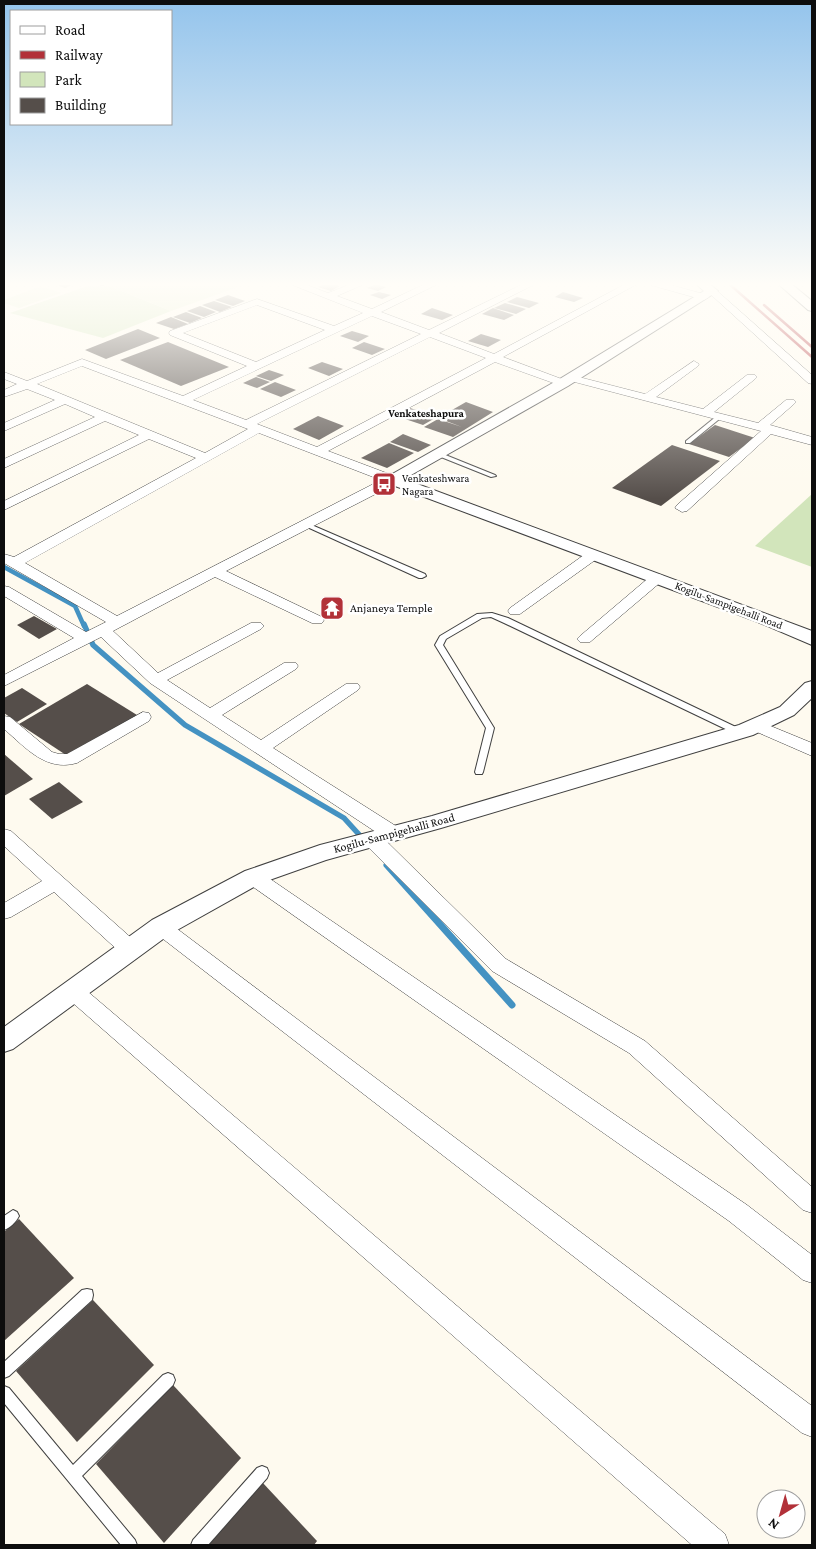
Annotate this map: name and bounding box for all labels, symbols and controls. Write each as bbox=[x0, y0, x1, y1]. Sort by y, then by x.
legend bbox=[10, 10, 172, 125]
text: Road bbox=[55, 22, 86, 38]
text: Railway bbox=[55, 47, 103, 64]
text: Park bbox=[55, 72, 82, 88]
text: Building bbox=[55, 97, 106, 114]
district label: Venkateshapura bbox=[387, 407, 464, 419]
bus stop icon: Venkateshwara Nagara bbox=[371, 471, 397, 497]
place label: Venkateshwara Nagara bbox=[402, 472, 469, 498]
street label: Kogilu-Sampigehalli Road bbox=[673, 579, 785, 632]
temple icon: Anjaneya Temple bbox=[319, 595, 345, 621]
place label: Anjaneya Temple bbox=[350, 601, 432, 615]
street label: Kogilu-Sampigehalli Road bbox=[332, 810, 457, 856]
north arrow bbox=[756, 1489, 806, 1539]
text: N bbox=[764, 1515, 782, 1534]

